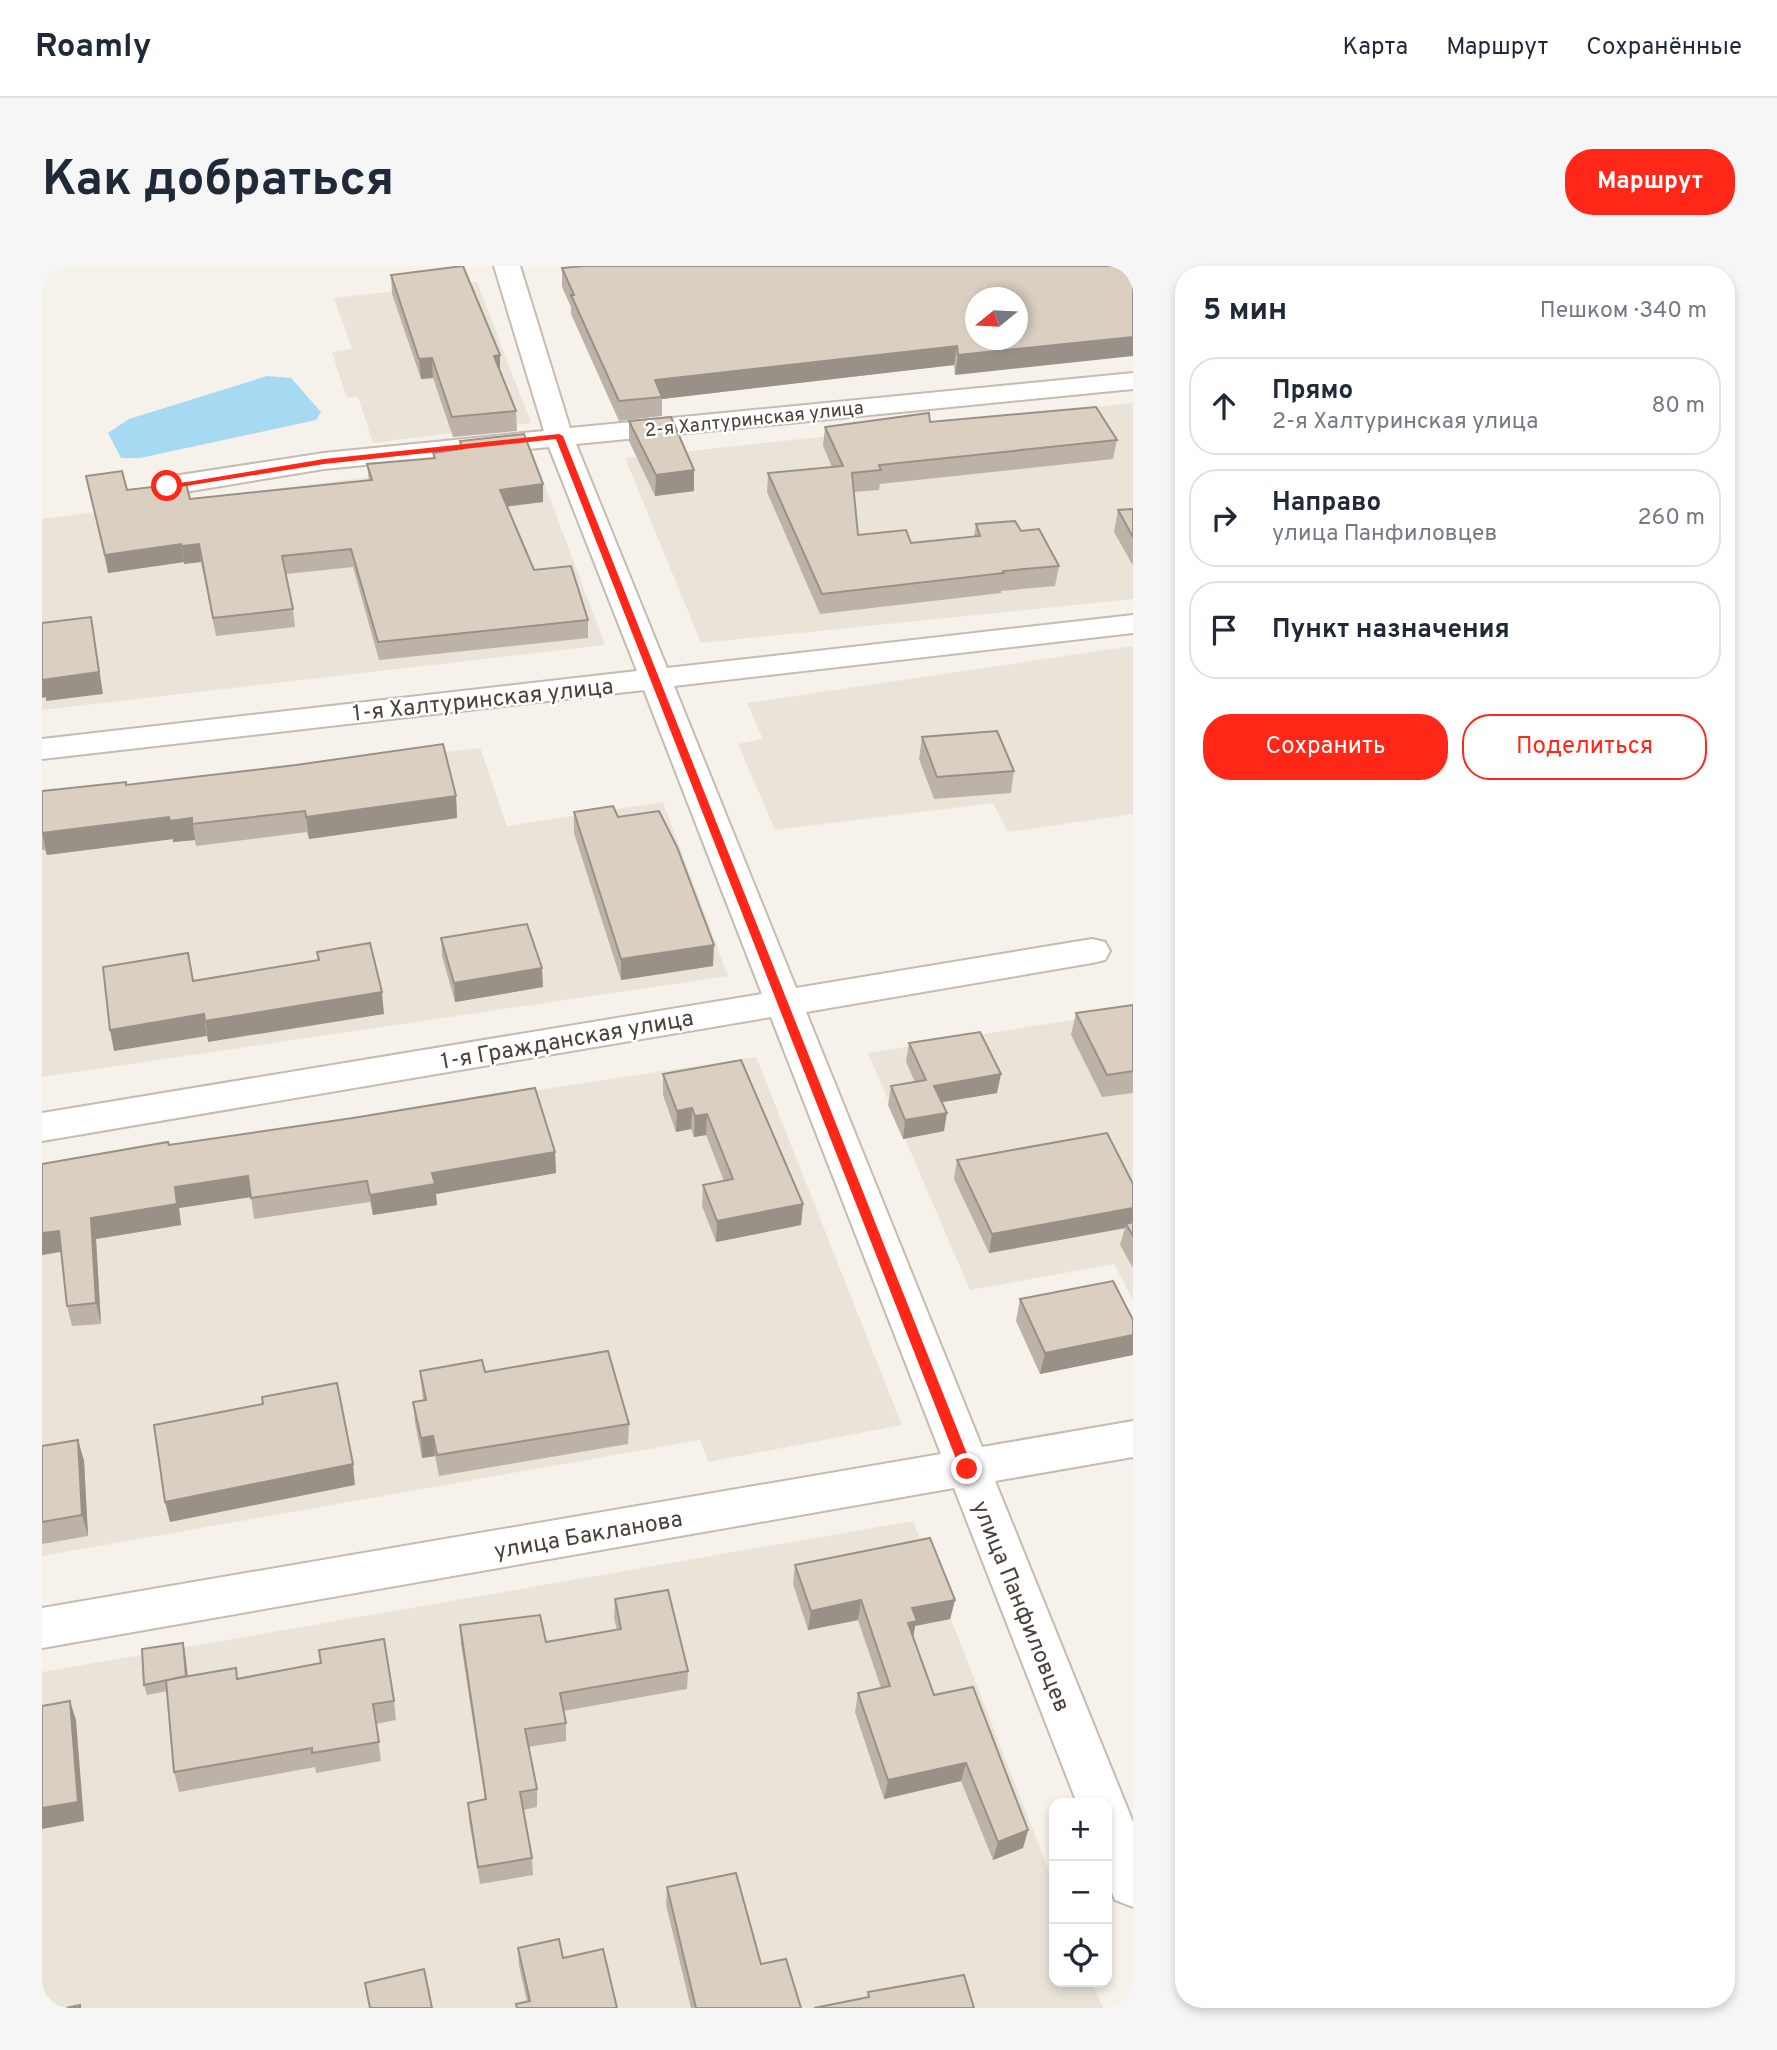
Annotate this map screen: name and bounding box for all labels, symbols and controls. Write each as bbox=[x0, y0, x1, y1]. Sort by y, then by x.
text: Roamly bbox=[35, 27, 151, 69]
text: Карта bbox=[1342, 33, 1408, 63]
text: Маршрут bbox=[1446, 33, 1548, 63]
text: Сохранённые bbox=[1586, 33, 1742, 63]
button: Маршрут bbox=[1565, 149, 1735, 215]
text: Как добраться bbox=[42, 151, 394, 213]
north arrow bbox=[965, 287, 1028, 350]
text: 5 мин bbox=[1203, 293, 1287, 330]
text: Пешком · 340 m bbox=[1540, 297, 1707, 326]
text: Прямо bbox=[1272, 375, 1353, 408]
icon: ahead bbox=[1205, 387, 1243, 425]
text: 80 m bbox=[1652, 392, 1705, 421]
street label: 2-я Халтуринская улица bbox=[644, 397, 865, 443]
text: 2-я Халтуринская улица bbox=[1272, 408, 1538, 437]
route start bbox=[151, 470, 182, 501]
text: Направо bbox=[1272, 487, 1381, 520]
icon: right bbox=[1205, 499, 1243, 537]
text: 260 m bbox=[1638, 504, 1705, 533]
text: улица Панфиловцев bbox=[1272, 520, 1497, 549]
icon: arrive bbox=[1205, 611, 1243, 649]
text: Пункт назначения bbox=[1272, 614, 1510, 647]
street label: 1-я Халтуринская улица bbox=[351, 673, 615, 730]
button: Сохранить bbox=[1203, 714, 1448, 780]
button: Поделиться bbox=[1462, 714, 1707, 780]
street label: 1-я Гражданская улица bbox=[439, 1005, 696, 1078]
route end bbox=[951, 1453, 982, 1484]
street label: улица Панфиловцев bbox=[964, 1497, 1075, 1717]
street label: улица Бакланова bbox=[492, 1506, 685, 1567]
map controls bbox=[1049, 1798, 1112, 1987]
button: + bbox=[1049, 1798, 1112, 1861]
button: − bbox=[1049, 1861, 1112, 1924]
button: locate bbox=[1049, 1924, 1112, 1987]

